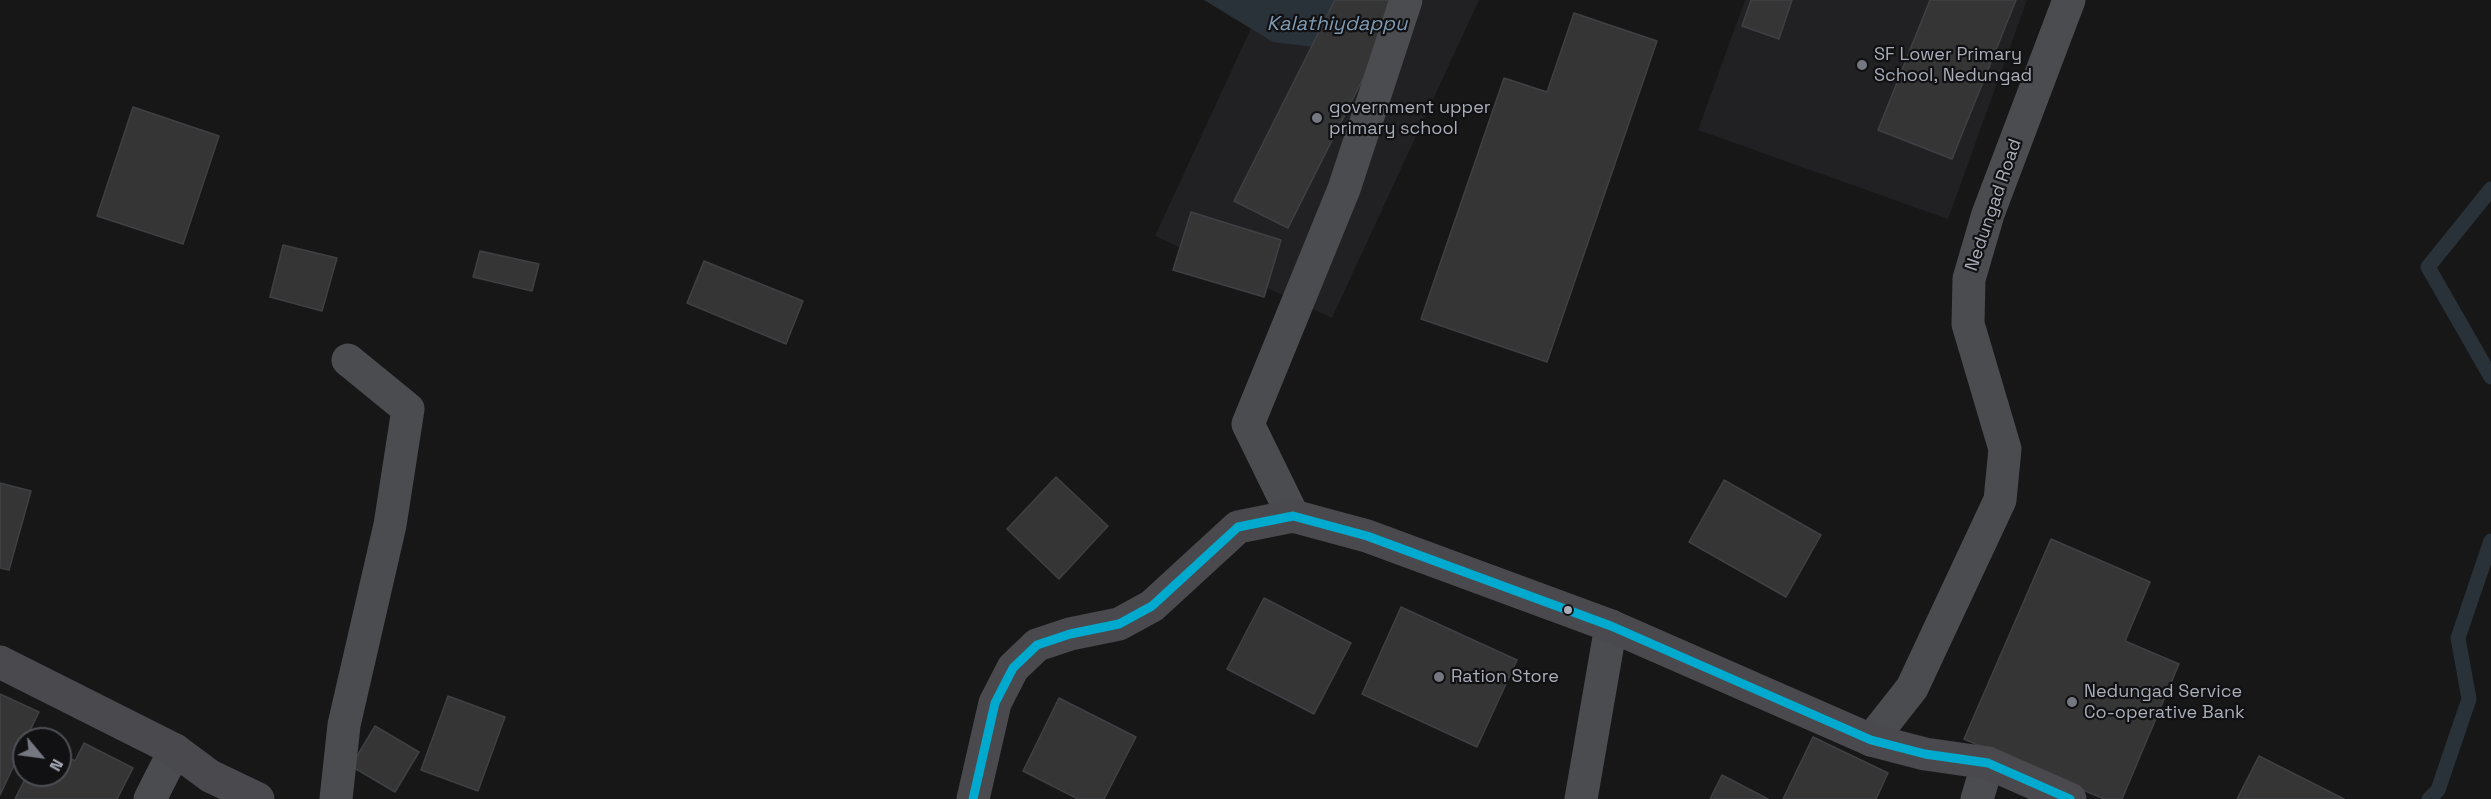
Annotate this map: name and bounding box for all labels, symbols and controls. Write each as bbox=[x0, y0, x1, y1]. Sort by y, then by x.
water label: Kalathiydappu bbox=[1267, 13, 1407, 37]
place label: SF Lower Primary School, Nedungad bbox=[1874, 44, 2032, 86]
marker: SF Lower Primary School, Nedungad bbox=[1855, 58, 1869, 72]
place label: government upper primary school bbox=[1329, 97, 1491, 140]
marker: government upper primary school bbox=[1310, 111, 1324, 125]
street label: Nedungad Road bbox=[1961, 136, 2027, 274]
unlabelled marker bbox=[1562, 604, 1574, 616]
place label: Ration Store bbox=[1451, 666, 1559, 688]
marker: Ration Store bbox=[1432, 670, 1446, 684]
place label: Nedungad Service Co-operative Bank bbox=[2084, 681, 2245, 724]
marker: Nedungad Service Co-operative Bank bbox=[2065, 695, 2079, 709]
north arrow bbox=[12, 727, 72, 787]
text: N bbox=[45, 755, 68, 775]

